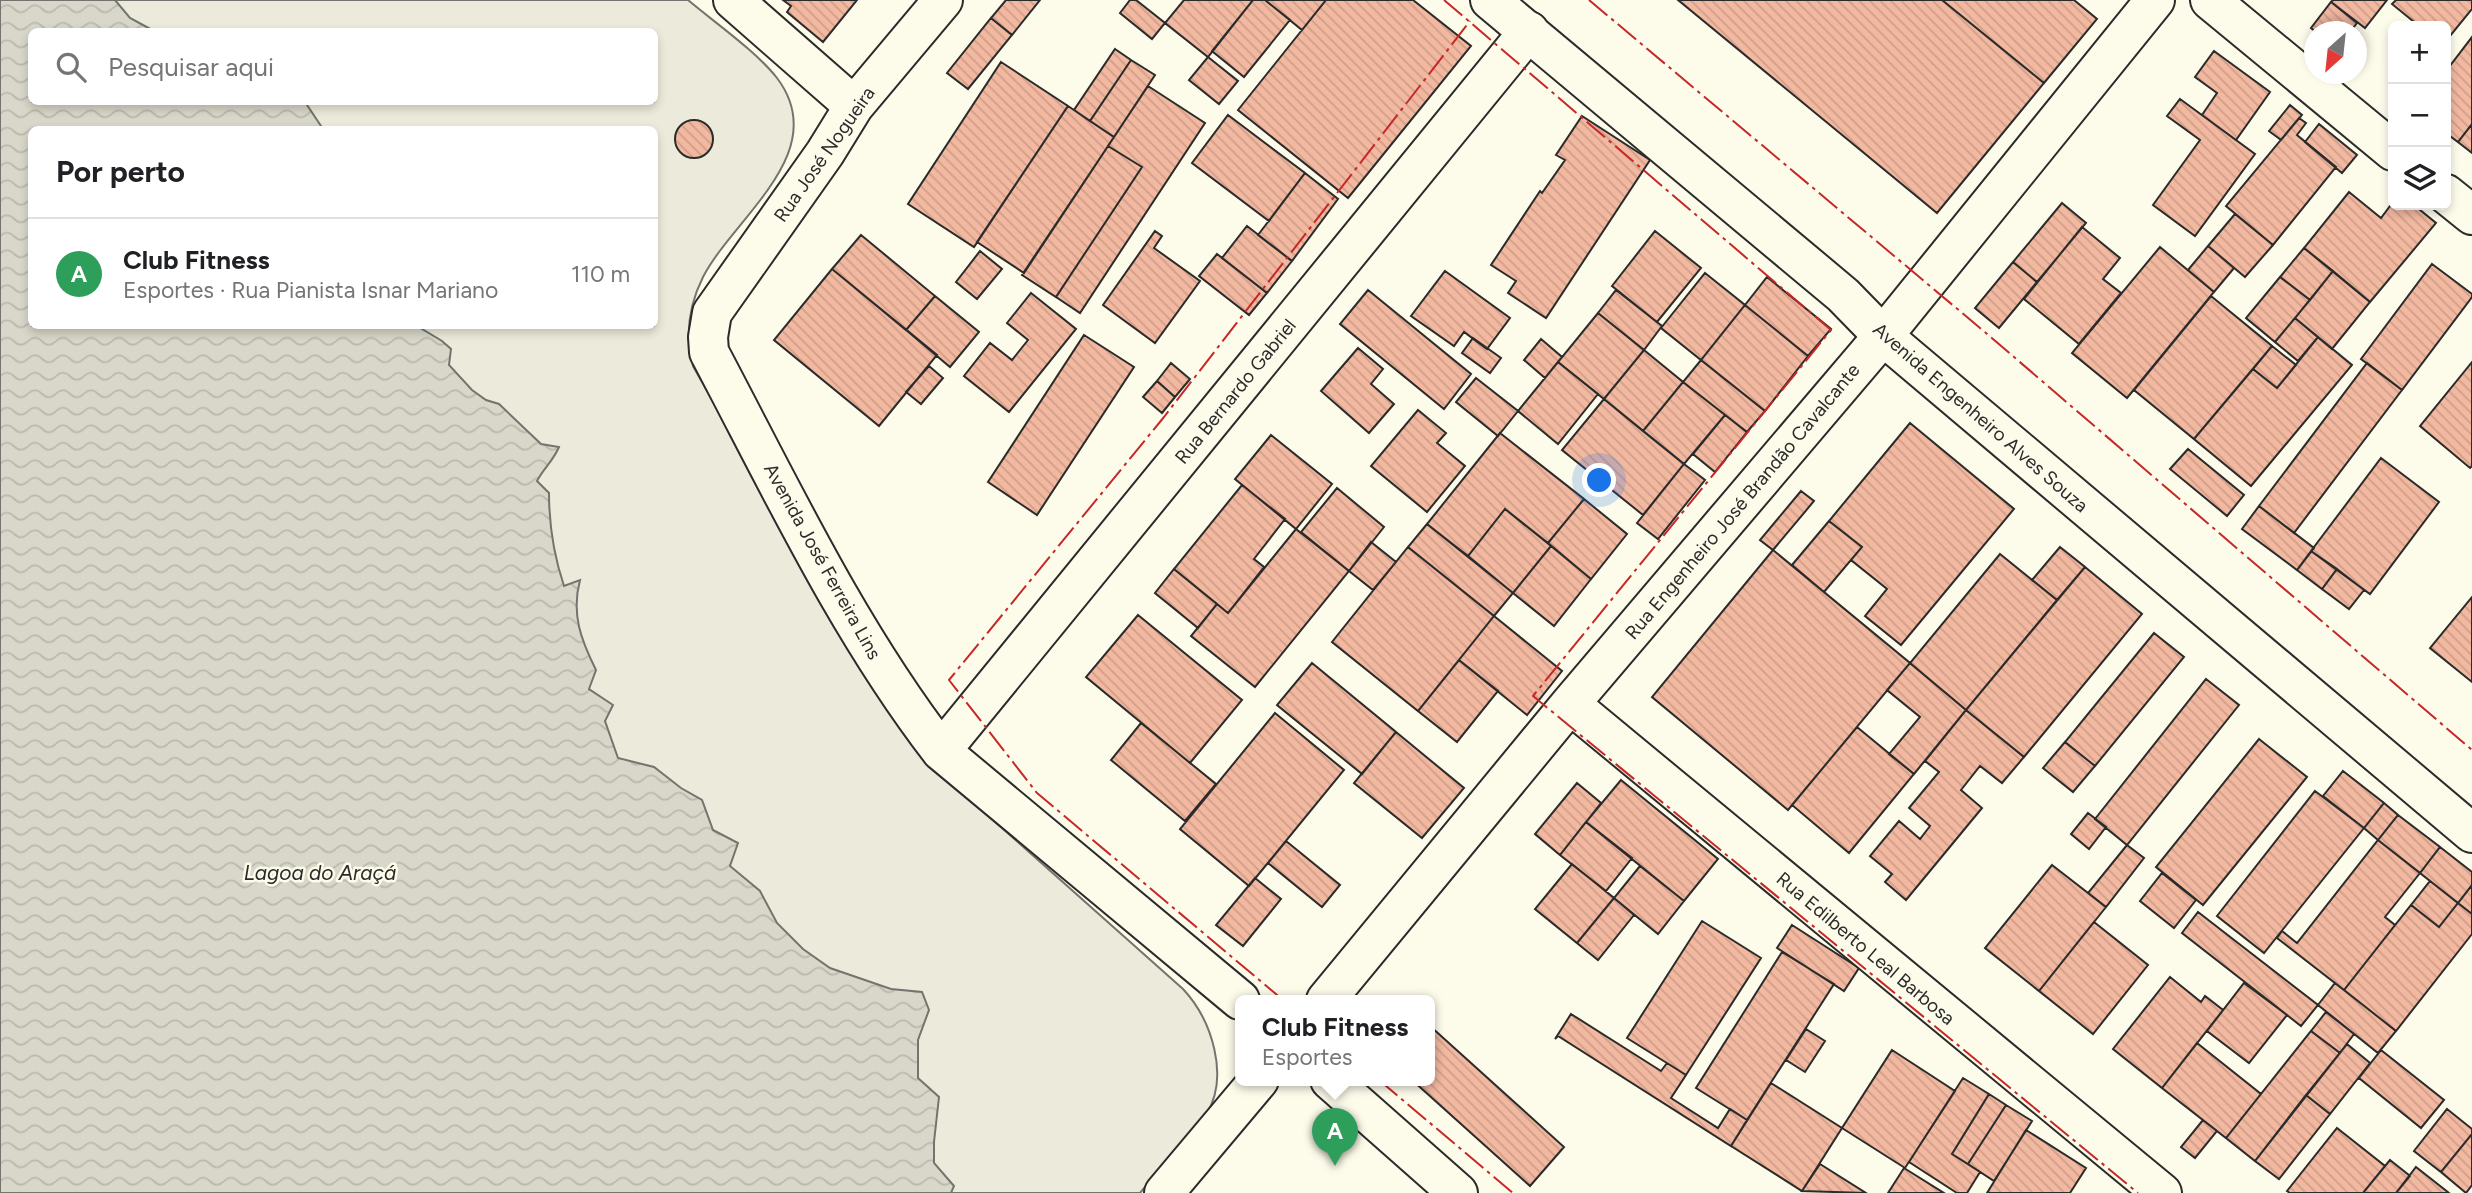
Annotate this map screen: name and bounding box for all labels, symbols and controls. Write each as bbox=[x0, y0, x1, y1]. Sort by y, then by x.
north arrow bbox=[2304, 21, 2367, 84]
map controls bbox=[2388, 21, 2451, 210]
button: + bbox=[2388, 21, 2451, 84]
search box bbox=[28, 28, 658, 105]
icon: search bbox=[52, 48, 90, 86]
text: Pesquisar aqui bbox=[108, 51, 274, 83]
street label: Rua José Nogueira bbox=[769, 82, 880, 226]
button: − bbox=[2388, 84, 2451, 147]
button: layers bbox=[2388, 147, 2451, 210]
text: Por perto bbox=[56, 153, 185, 190]
text: Club Fitness bbox=[123, 244, 270, 276]
text: A bbox=[71, 260, 87, 288]
text: 110 m bbox=[571, 260, 630, 288]
text: Esportes · Rua Pianista Isnar Mariano bbox=[123, 276, 498, 304]
street label: Rua Bernardo Gabriel bbox=[1170, 314, 1301, 468]
street label: Avenida Engenheiro Alves Souza bbox=[1868, 318, 2093, 517]
street label: Rua Engenheiro José Brandão Cavalcante bbox=[1620, 359, 1865, 644]
street label: Avenida José Ferreira Lins bbox=[759, 459, 886, 663]
your location bbox=[1582, 463, 1616, 497]
water label: Lagoa do Araçá bbox=[244, 860, 396, 885]
street label: Rua Edilberto Leal Barbosa bbox=[1772, 867, 1960, 1030]
popup bbox=[1235, 995, 1435, 1086]
text: Club Fitness bbox=[1262, 1011, 1408, 1043]
text: Esportes bbox=[1262, 1043, 1353, 1071]
pin: A bbox=[1312, 1108, 1358, 1166]

